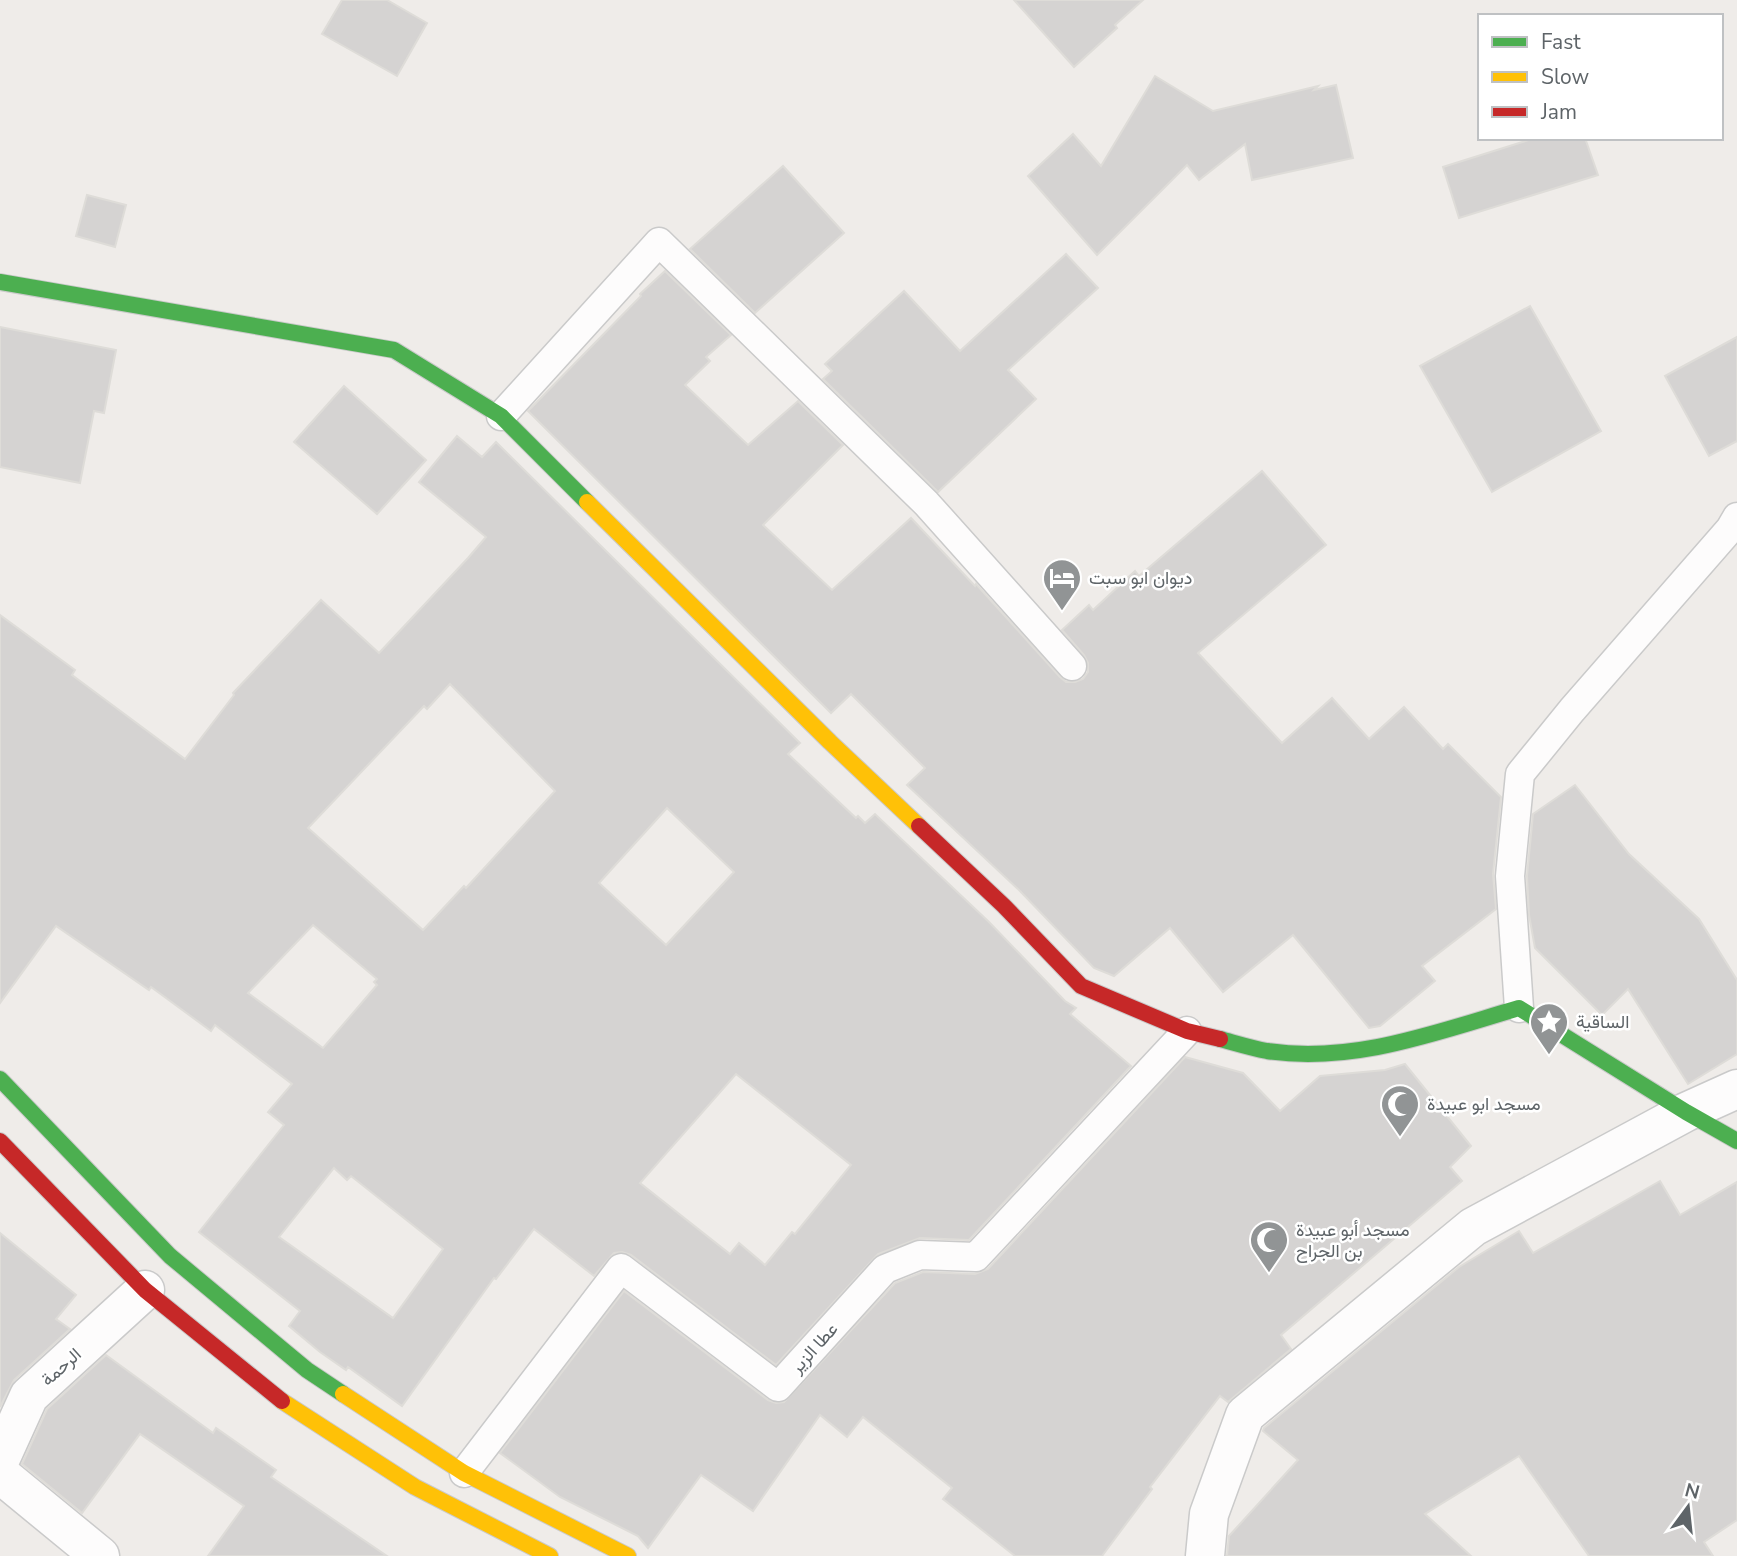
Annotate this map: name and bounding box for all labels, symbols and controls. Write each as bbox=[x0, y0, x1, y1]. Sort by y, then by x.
legend bbox=[1478, 14, 1723, 140]
text: Fast bbox=[1541, 28, 1581, 56]
text: Slow bbox=[1541, 63, 1590, 91]
text: Jam bbox=[1540, 98, 1577, 126]
hotel icon: ديوان ابو سبت bbox=[1041, 557, 1083, 612]
place label: ديوان ابو سبت bbox=[1089, 566, 1192, 590]
place icon: الساقية bbox=[1528, 1001, 1570, 1056]
place label: الساقية bbox=[1576, 1010, 1629, 1034]
mosque icon: مسجد ابو عبيدة bbox=[1379, 1083, 1421, 1138]
place label: مسجد ابو عبيدة bbox=[1427, 1092, 1541, 1116]
place label: مسجد أبو عبيدة بن الجراح bbox=[1296, 1218, 1410, 1263]
mosque icon: مسجد أبو عبيدة بن الجراح bbox=[1248, 1219, 1290, 1274]
street label: عطا الزير bbox=[784, 1318, 843, 1379]
street label: الرحمة bbox=[36, 1342, 86, 1392]
north arrow bbox=[1653, 1472, 1723, 1542]
text: N bbox=[1682, 1477, 1702, 1506]

